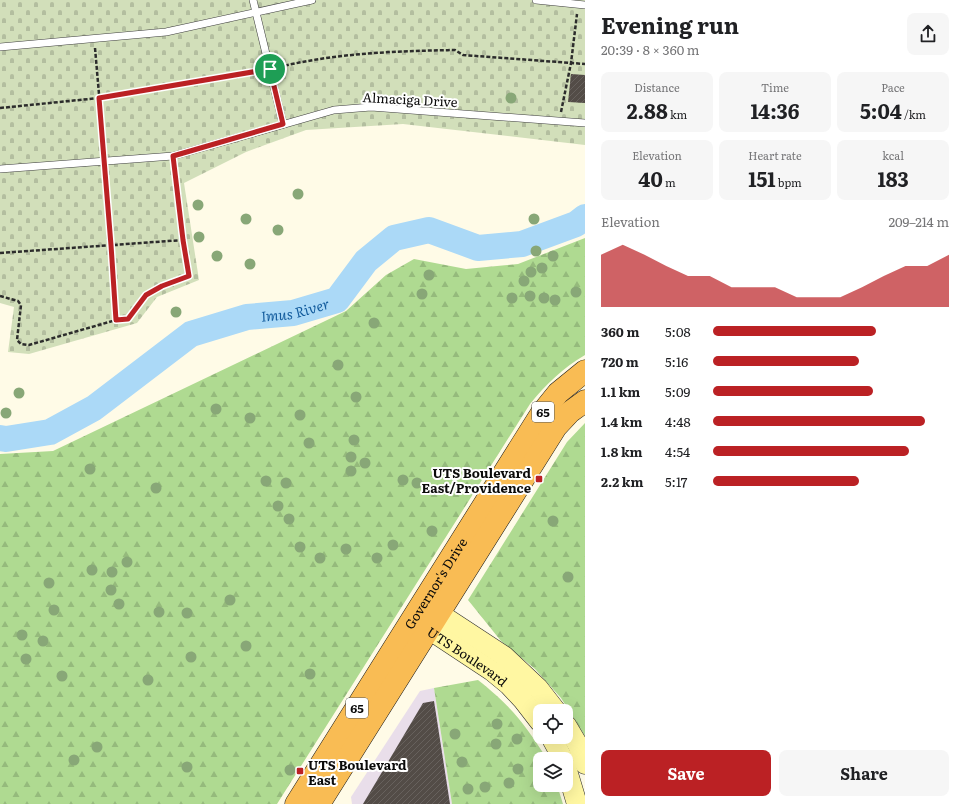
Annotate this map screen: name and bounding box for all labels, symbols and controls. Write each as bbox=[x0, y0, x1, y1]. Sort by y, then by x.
text: Evening run bbox=[601, 8, 739, 41]
button: share bbox=[907, 13, 949, 55]
text: 20:39 · 8 × 360 m bbox=[601, 40, 699, 59]
pin bbox=[253, 52, 287, 86]
icon: arrive bbox=[259, 58, 281, 80]
text: Distance bbox=[634, 79, 680, 95]
text: Time bbox=[761, 79, 789, 95]
text: Pace bbox=[881, 79, 905, 95]
street label: Almaciga Drive bbox=[362, 87, 458, 111]
text: 2.88 bbox=[627, 95, 668, 125]
text: 14:36 bbox=[751, 95, 799, 125]
text: 5:04 bbox=[860, 95, 902, 125]
text: km bbox=[668, 106, 687, 122]
text: /km bbox=[902, 106, 926, 122]
text: Elevation bbox=[632, 147, 682, 163]
text: Heart rate bbox=[748, 147, 802, 163]
text: kcal bbox=[882, 147, 904, 163]
text: 40 bbox=[638, 163, 663, 193]
text: 151 bbox=[748, 163, 776, 193]
text: 183 bbox=[877, 163, 909, 193]
text: m bbox=[663, 174, 676, 190]
text: bpm bbox=[776, 174, 802, 190]
text: Elevation bbox=[601, 212, 660, 231]
text: 209–214 m bbox=[888, 212, 949, 231]
water label: Imus River bbox=[260, 293, 332, 326]
text: 360 m bbox=[601, 322, 639, 341]
text: 5:08 bbox=[665, 322, 691, 341]
text: 720 m bbox=[601, 352, 639, 371]
text: 5:16 bbox=[665, 352, 688, 371]
text: 1.1 km bbox=[601, 382, 640, 401]
text: 5:09 bbox=[665, 382, 690, 401]
road number: 65 bbox=[532, 402, 554, 422]
text: 1.4 km bbox=[601, 412, 642, 431]
text: 4:48 bbox=[665, 412, 691, 431]
text: 1.8 km bbox=[601, 442, 643, 461]
text: 4:54 bbox=[665, 442, 690, 461]
place label: UTS Boulevard East/Providence bbox=[422, 463, 531, 497]
text: 2.2 km bbox=[601, 472, 644, 491]
text: 5:17 bbox=[665, 472, 687, 491]
marker: UTS Boulevard East/Providence bbox=[534, 474, 544, 484]
street label: Governor's Drive bbox=[399, 533, 471, 632]
street label: UTS Boulevard bbox=[424, 621, 512, 690]
road number: 65 bbox=[346, 698, 368, 718]
map controls bbox=[533, 704, 573, 792]
button: locate bbox=[533, 704, 573, 744]
button: Save bbox=[601, 750, 771, 796]
button: Share bbox=[779, 750, 949, 796]
button: layers bbox=[533, 752, 573, 792]
place label: UTS Boulevard East bbox=[308, 755, 407, 789]
marker: UTS Boulevard East bbox=[295, 766, 305, 776]

